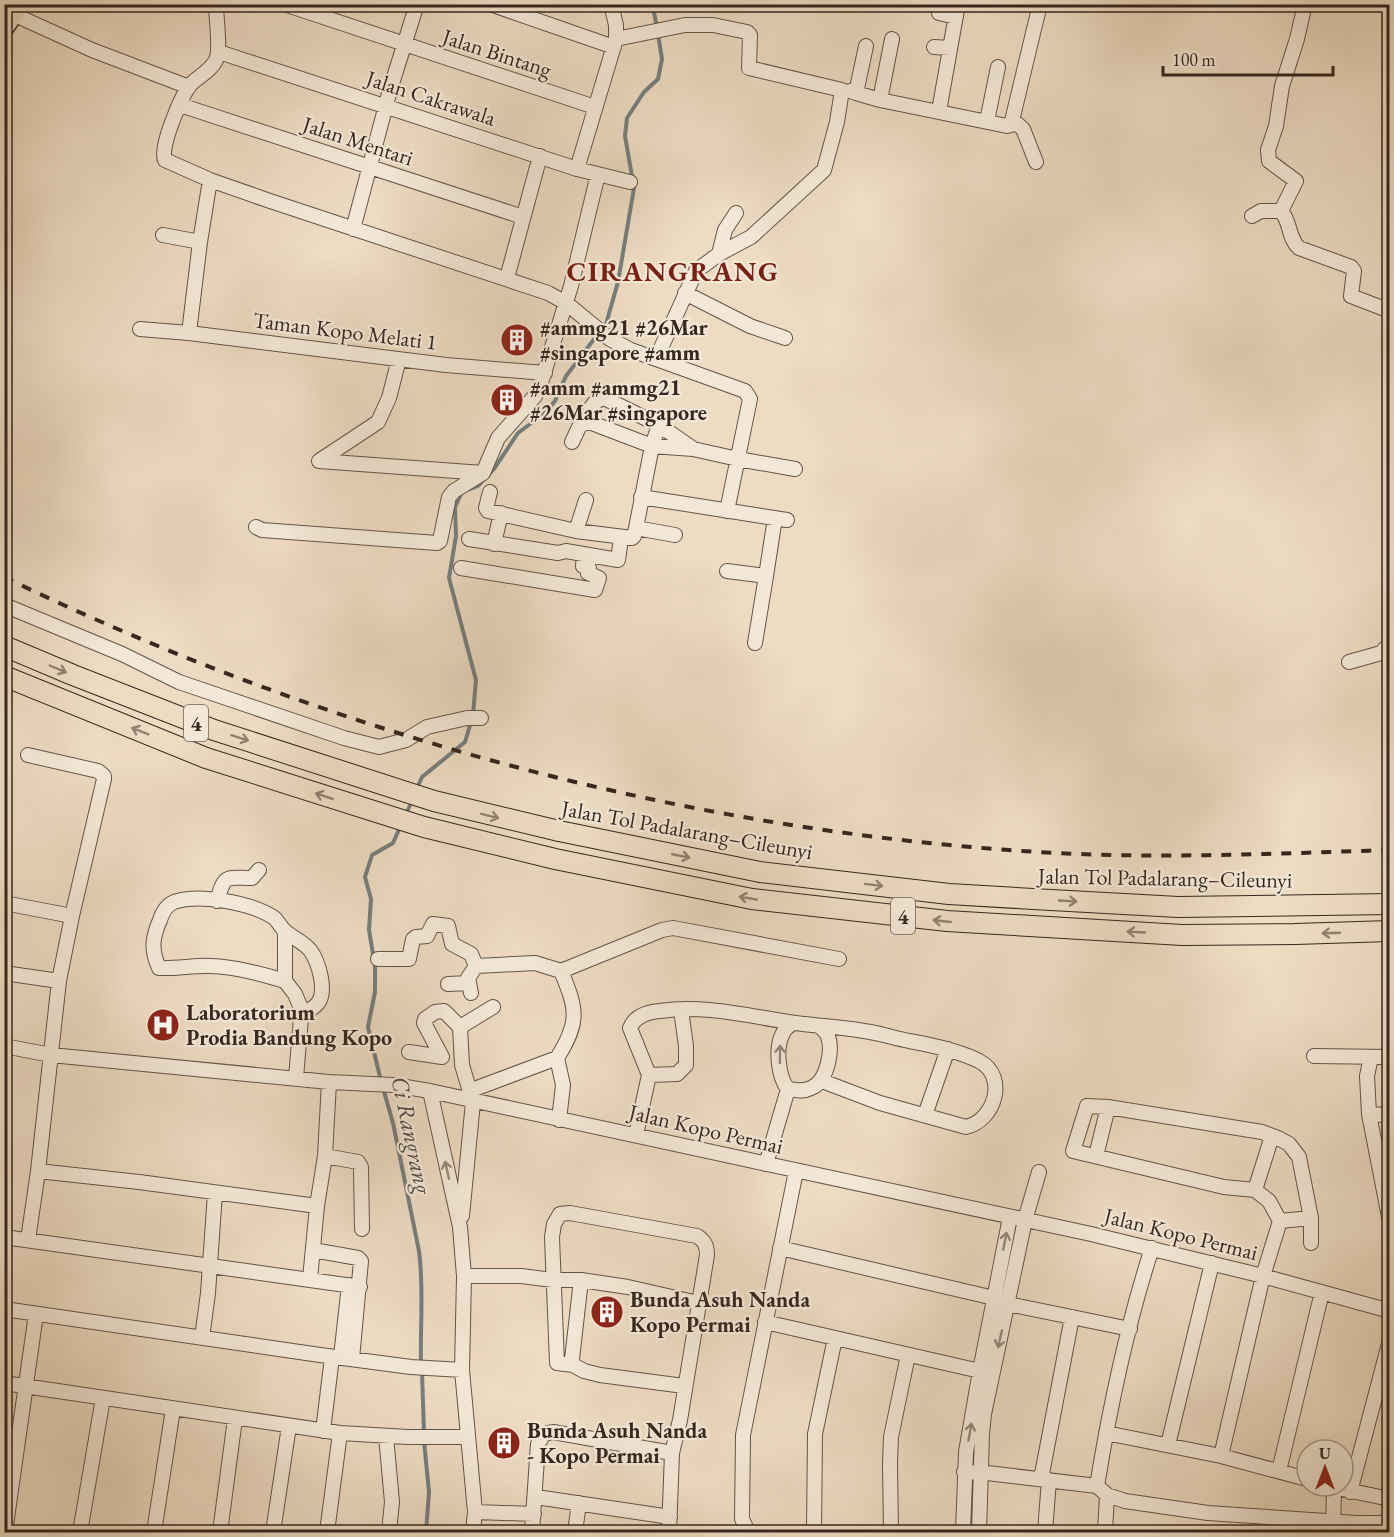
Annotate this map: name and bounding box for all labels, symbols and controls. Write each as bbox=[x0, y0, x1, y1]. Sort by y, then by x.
street label: Jalan Bintang bbox=[437, 21, 556, 84]
scale bar bbox=[1163, 39, 1332, 77]
text: 100 m bbox=[1172, 48, 1216, 71]
street label: Jalan Cakrawala bbox=[361, 63, 500, 133]
street label: Jalan Mentari bbox=[297, 109, 417, 172]
district label: CIRANGRANG bbox=[566, 253, 780, 289]
street label: Taman Kopo Melati 1 bbox=[251, 305, 439, 357]
place label: #ammg21 #26Mar #singapore #amm bbox=[540, 313, 709, 367]
building icon: #ammg21 #26Mar #singapore #amm bbox=[499, 322, 535, 358]
place label: #amm #ammg21 #26Mar #singapore bbox=[530, 373, 707, 427]
building icon: #amm #ammg21 #26Mar #singapore bbox=[489, 382, 525, 418]
one-way arrow bbox=[49, 664, 67, 675]
road number: 4 bbox=[184, 705, 208, 741]
one-way arrow bbox=[131, 725, 150, 736]
one-way arrow bbox=[230, 734, 249, 745]
one-way arrow bbox=[315, 789, 334, 800]
street label: Jalan Tol Padalarang–Cileunyi bbox=[557, 793, 815, 866]
one-way arrow bbox=[480, 810, 499, 822]
one-way arrow bbox=[671, 851, 690, 862]
street label: Jalan Tol Padalarang–Cileunyi bbox=[1036, 861, 1292, 895]
one-way arrow bbox=[863, 880, 883, 891]
one-way arrow bbox=[739, 892, 758, 903]
one-way arrow bbox=[1057, 896, 1077, 907]
road number: 4 bbox=[891, 898, 915, 934]
one-way arrow bbox=[932, 915, 952, 926]
one-way arrow bbox=[1127, 927, 1147, 938]
one-way arrow bbox=[1322, 927, 1342, 939]
place label: Laboratorium Prodia Bandung Kopo bbox=[186, 998, 392, 1052]
hospital icon: Laboratorium Prodia Bandung Kopo bbox=[145, 1007, 181, 1043]
one-way arrow bbox=[774, 1045, 786, 1065]
water label: Ci Rangrang bbox=[384, 1073, 440, 1198]
street label: Jalan Kopo Permai bbox=[624, 1097, 786, 1161]
one-way arrow bbox=[440, 1161, 452, 1180]
street label: Jalan Kopo Permai bbox=[1099, 1200, 1261, 1267]
one-way arrow bbox=[1000, 1231, 1012, 1250]
place label: Bunda Asuh Nanda Kopo Permai bbox=[630, 1285, 810, 1339]
building icon: Bunda Asuh Nanda Kopo Permai bbox=[589, 1294, 625, 1330]
one-way arrow bbox=[993, 1329, 1005, 1348]
place label: Bunda Asuh Nanda - Kopo Permai bbox=[527, 1416, 707, 1470]
one-way arrow bbox=[964, 1423, 975, 1443]
building icon: Bunda Asuh Nanda - Kopo Permai bbox=[486, 1425, 522, 1461]
north arrow bbox=[1295, 1438, 1355, 1498]
text: U bbox=[1319, 1443, 1331, 1464]

